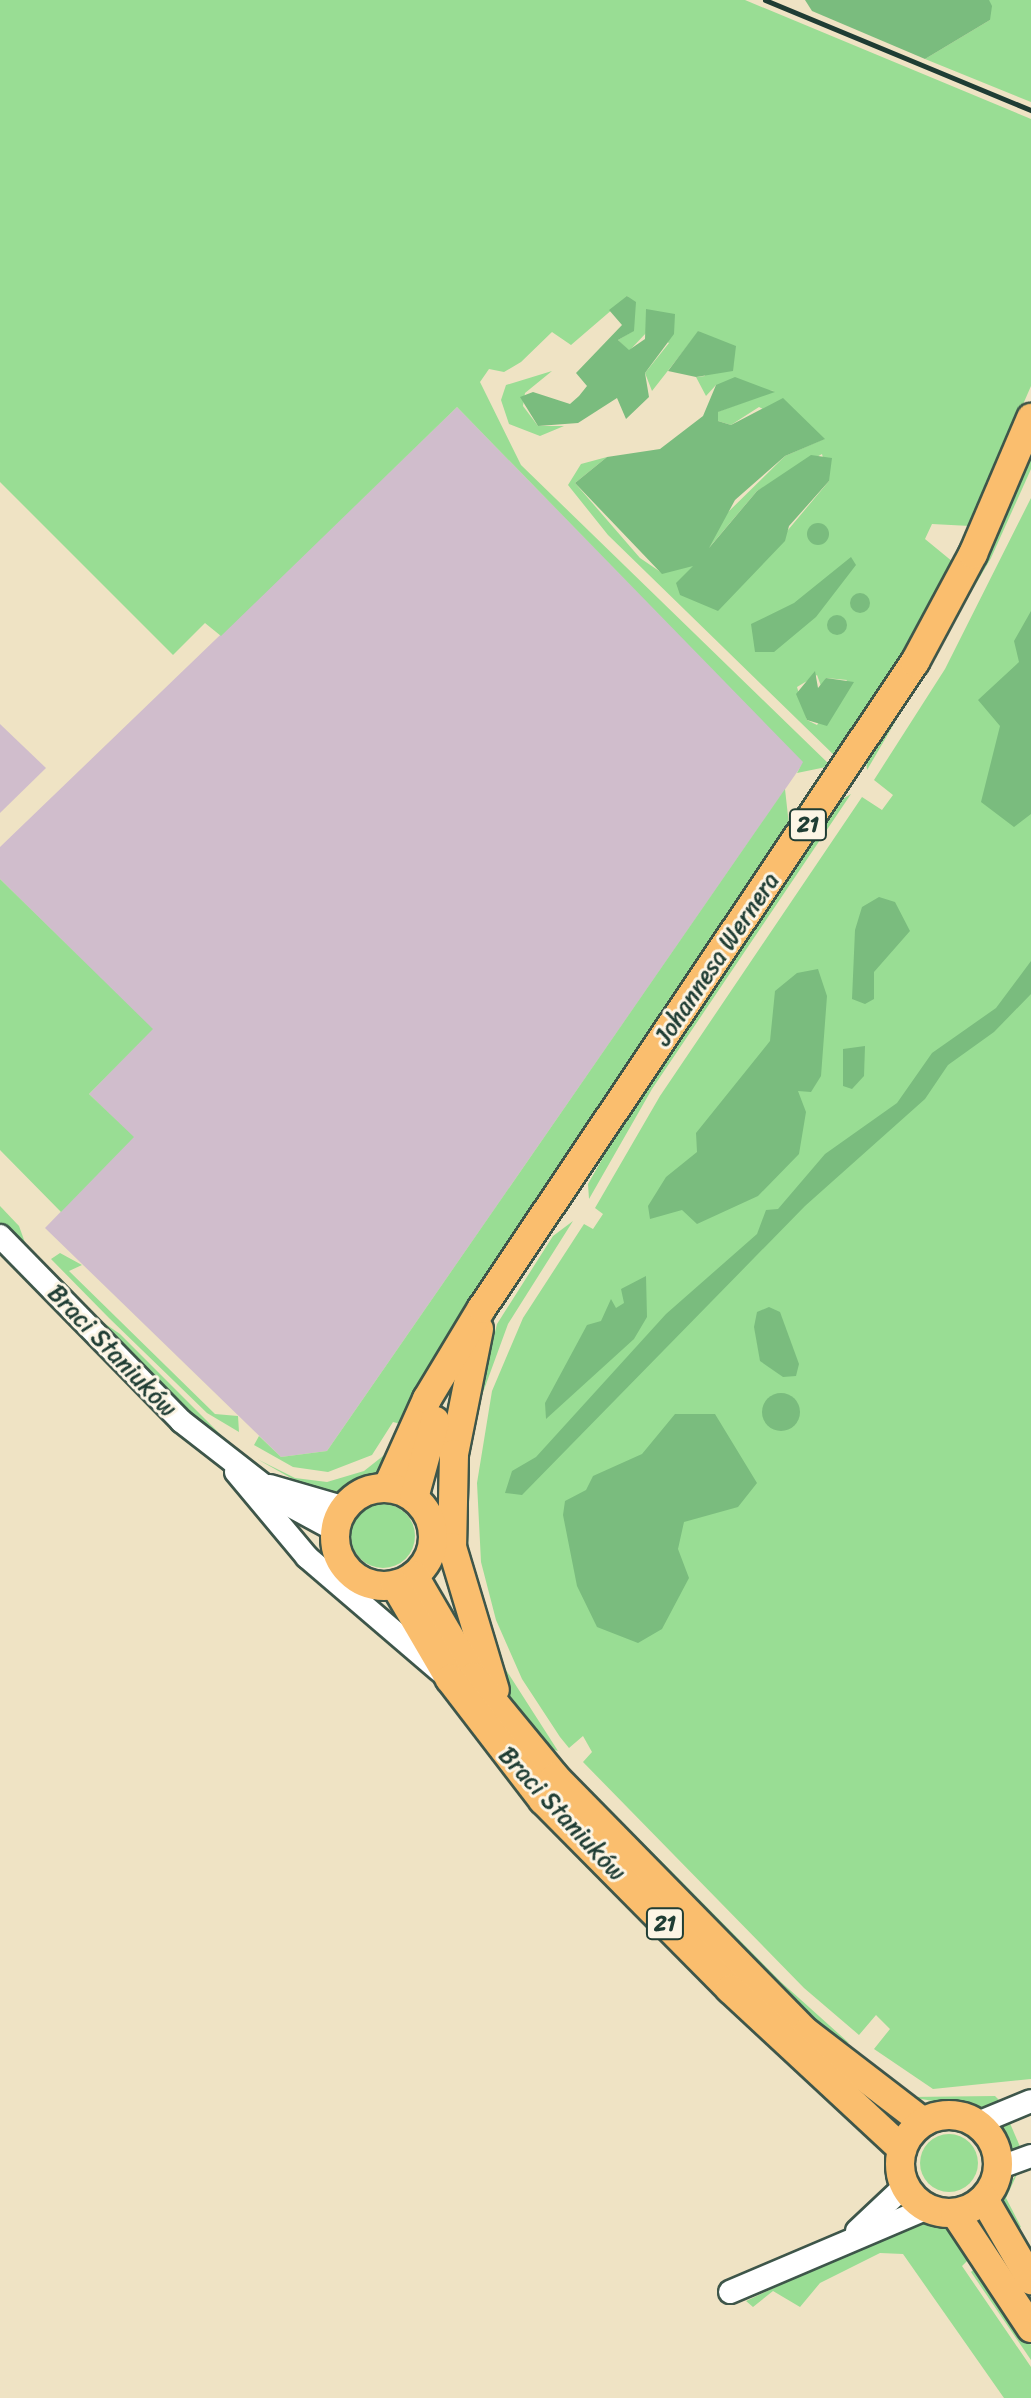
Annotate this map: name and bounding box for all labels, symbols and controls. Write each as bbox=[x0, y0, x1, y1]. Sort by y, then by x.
road number: 21 bbox=[788, 807, 828, 843]
street label: Johannesa Wernera bbox=[648, 867, 786, 1051]
street label: Braci Staniuków bbox=[41, 1279, 183, 1423]
street label: Braci Staniuków bbox=[492, 1741, 632, 1887]
road number: 21 bbox=[645, 1906, 685, 1942]

